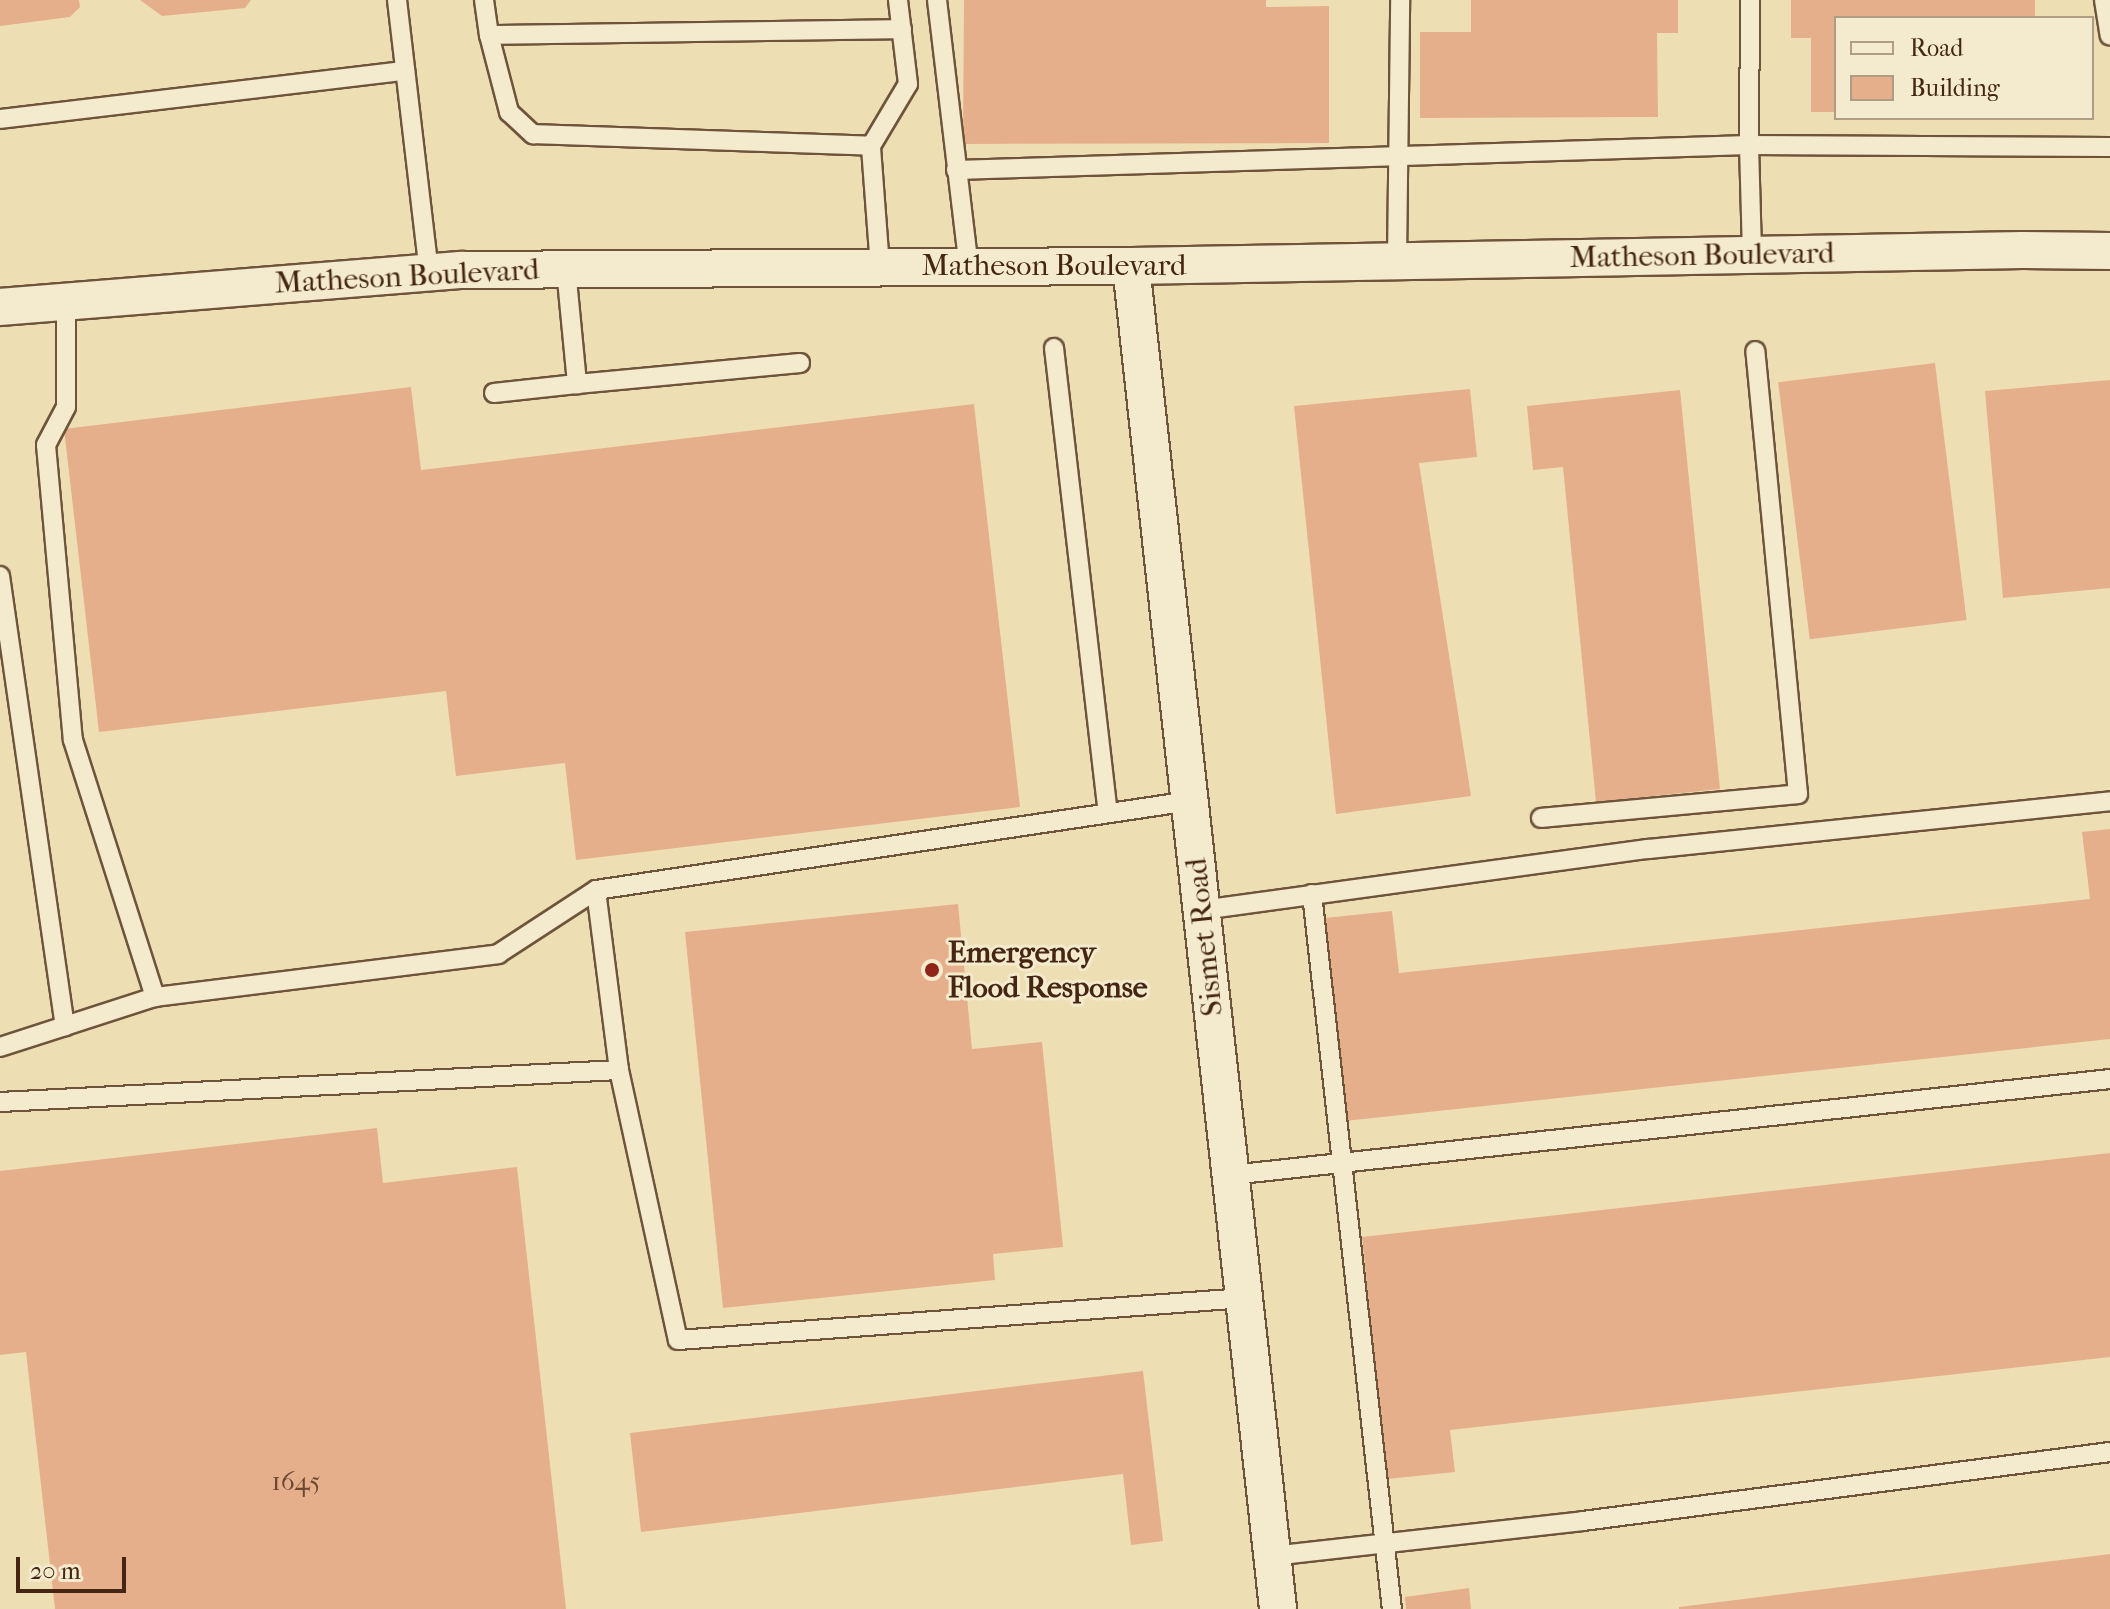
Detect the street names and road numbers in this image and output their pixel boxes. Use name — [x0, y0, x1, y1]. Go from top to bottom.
street label: Matheson Boulevard — [1569, 236, 1835, 276]
street label: Matheson Boulevard — [922, 248, 1186, 284]
street label: Matheson Boulevard — [274, 252, 540, 302]
street label: Sismet Road — [1179, 856, 1231, 1018]

